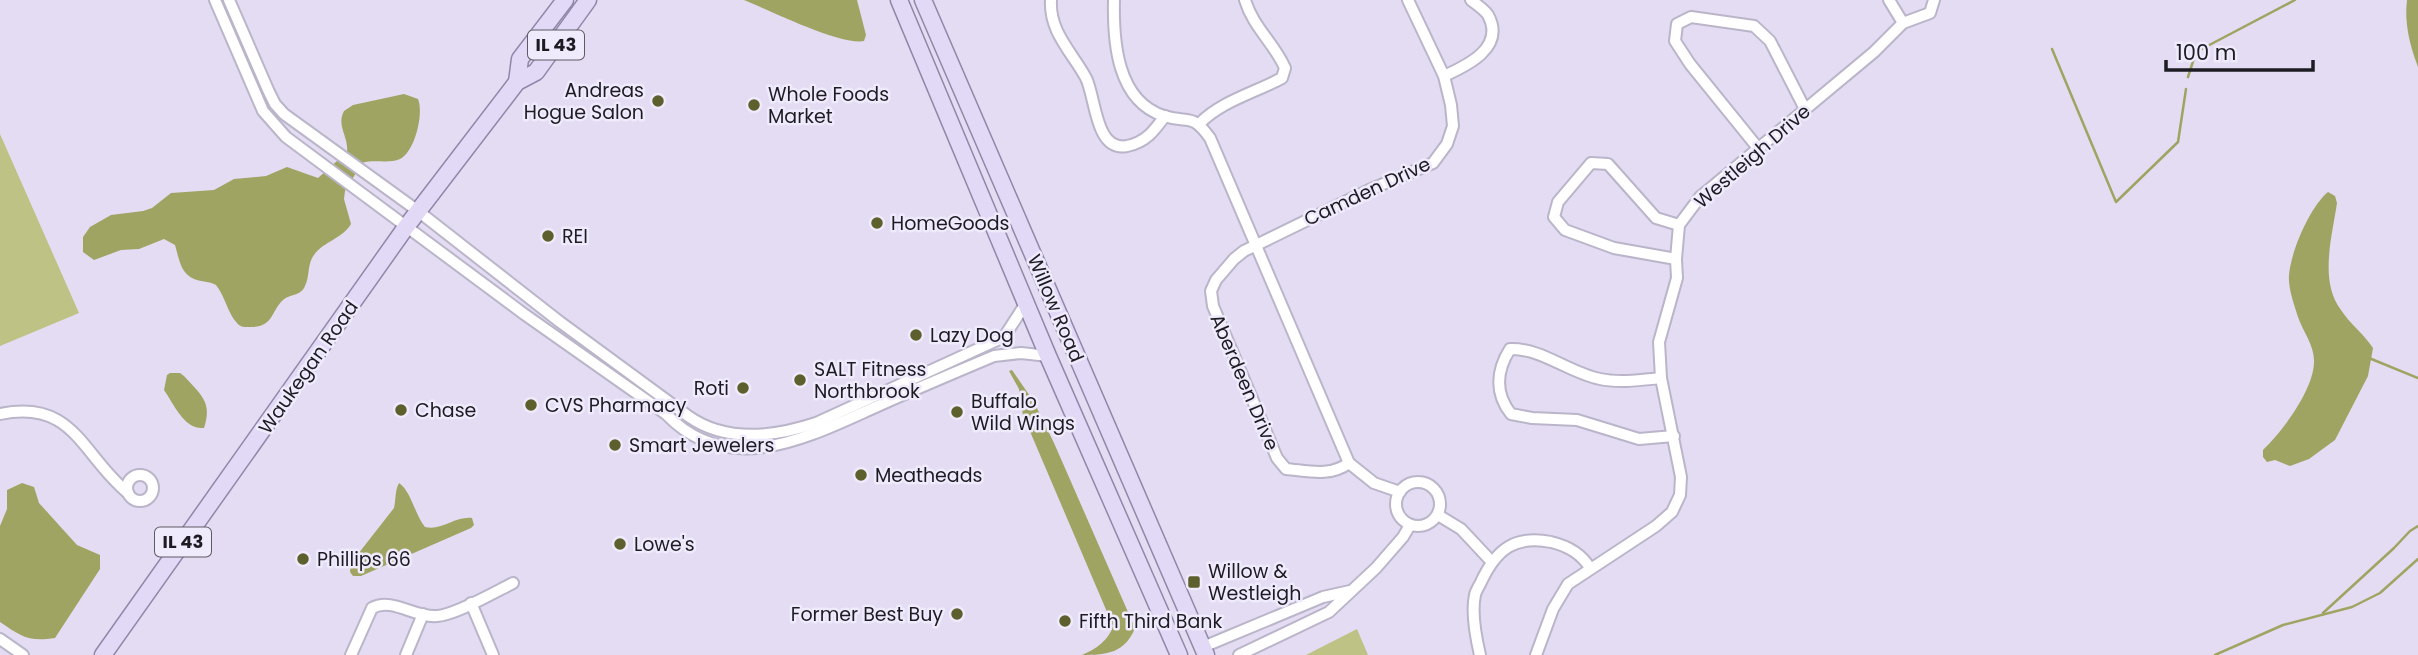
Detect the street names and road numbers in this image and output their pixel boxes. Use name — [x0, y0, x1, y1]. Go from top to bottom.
road number: IL 43 — [528, 31, 584, 60]
street label: Westleigh Drive — [1688, 98, 1816, 214]
street label: Camden Drive — [1300, 150, 1435, 233]
street label: Willow Road — [1021, 250, 1090, 366]
street label: Waukegan Road — [252, 295, 365, 440]
street label: Aberdeen Drive — [1204, 310, 1285, 455]
road number: IL 43 — [155, 528, 211, 556]

